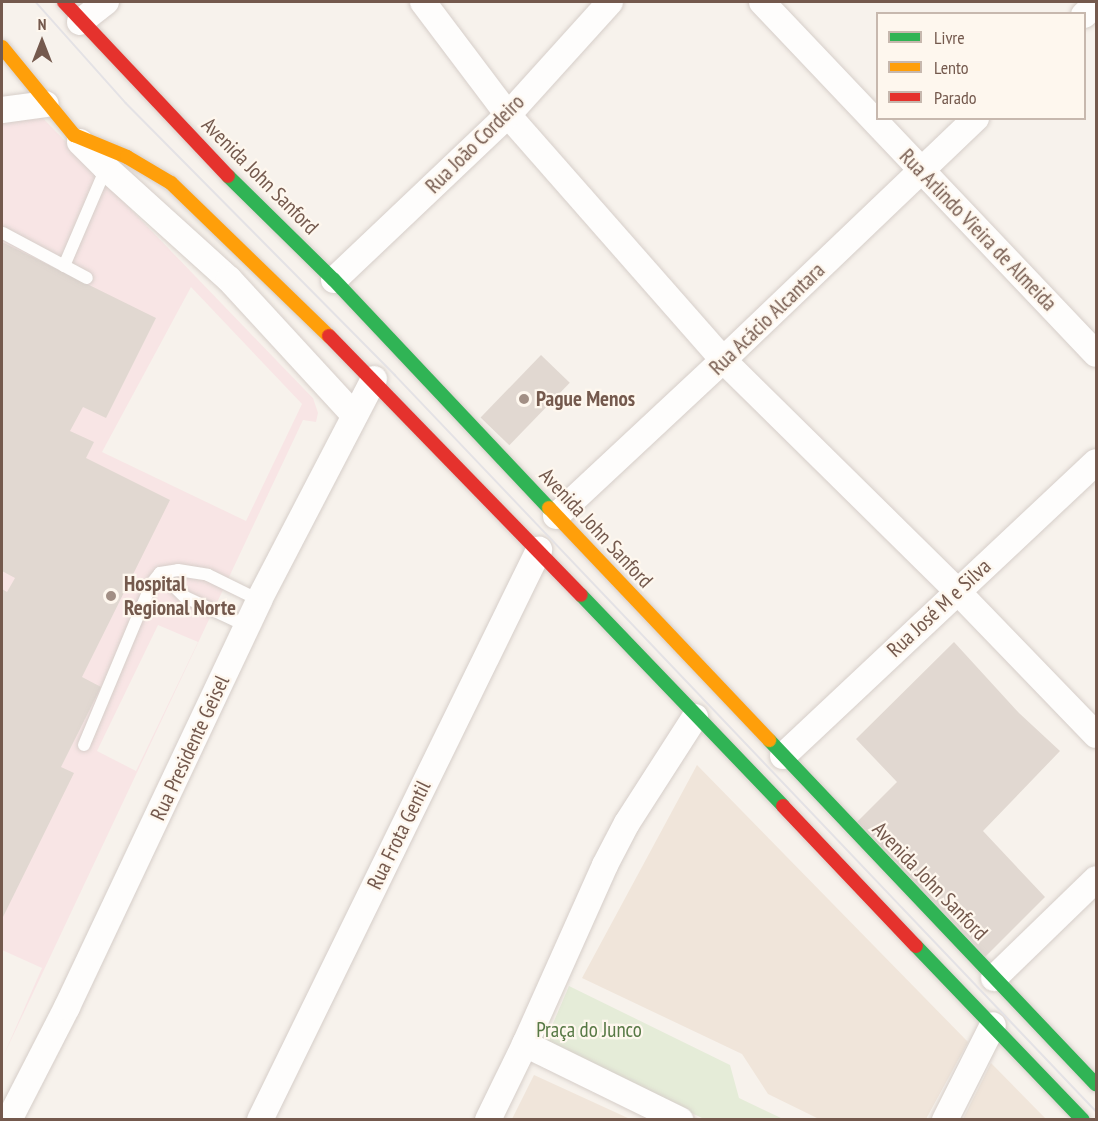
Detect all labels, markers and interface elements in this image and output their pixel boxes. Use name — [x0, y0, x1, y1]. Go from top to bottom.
north arrow — [12, 12, 72, 72]
legend — [876, 12, 1086, 120]
text: N — [38, 14, 46, 34]
text: Livre — [934, 26, 965, 49]
text: Lento — [934, 56, 969, 79]
text: Parado — [934, 86, 977, 109]
street label: Rua João Cordeiro — [420, 89, 530, 199]
street label: Avenida John Sanford — [196, 112, 324, 240]
street label: Rua Arlindo Vieira de Almeida — [894, 143, 1062, 317]
street label: Rua Acácio Alcantara — [704, 257, 830, 381]
place label: Pague Menos — [536, 386, 635, 412]
marker: Pague Menos — [517, 392, 531, 406]
street label: Avenida John Sanford — [534, 463, 658, 593]
street label: Rua José M e Silva — [882, 554, 996, 662]
place label: Hospital Regional Norte — [124, 571, 236, 621]
marker: Hospital Regional Norte — [102, 587, 120, 605]
street label: Rua Presidente Geisel — [145, 672, 235, 824]
street label: Rua Frota Gentil — [362, 777, 436, 893]
street label: Avenida John Sanford — [867, 817, 993, 945]
park label: Praça do Junco — [536, 1017, 642, 1043]

